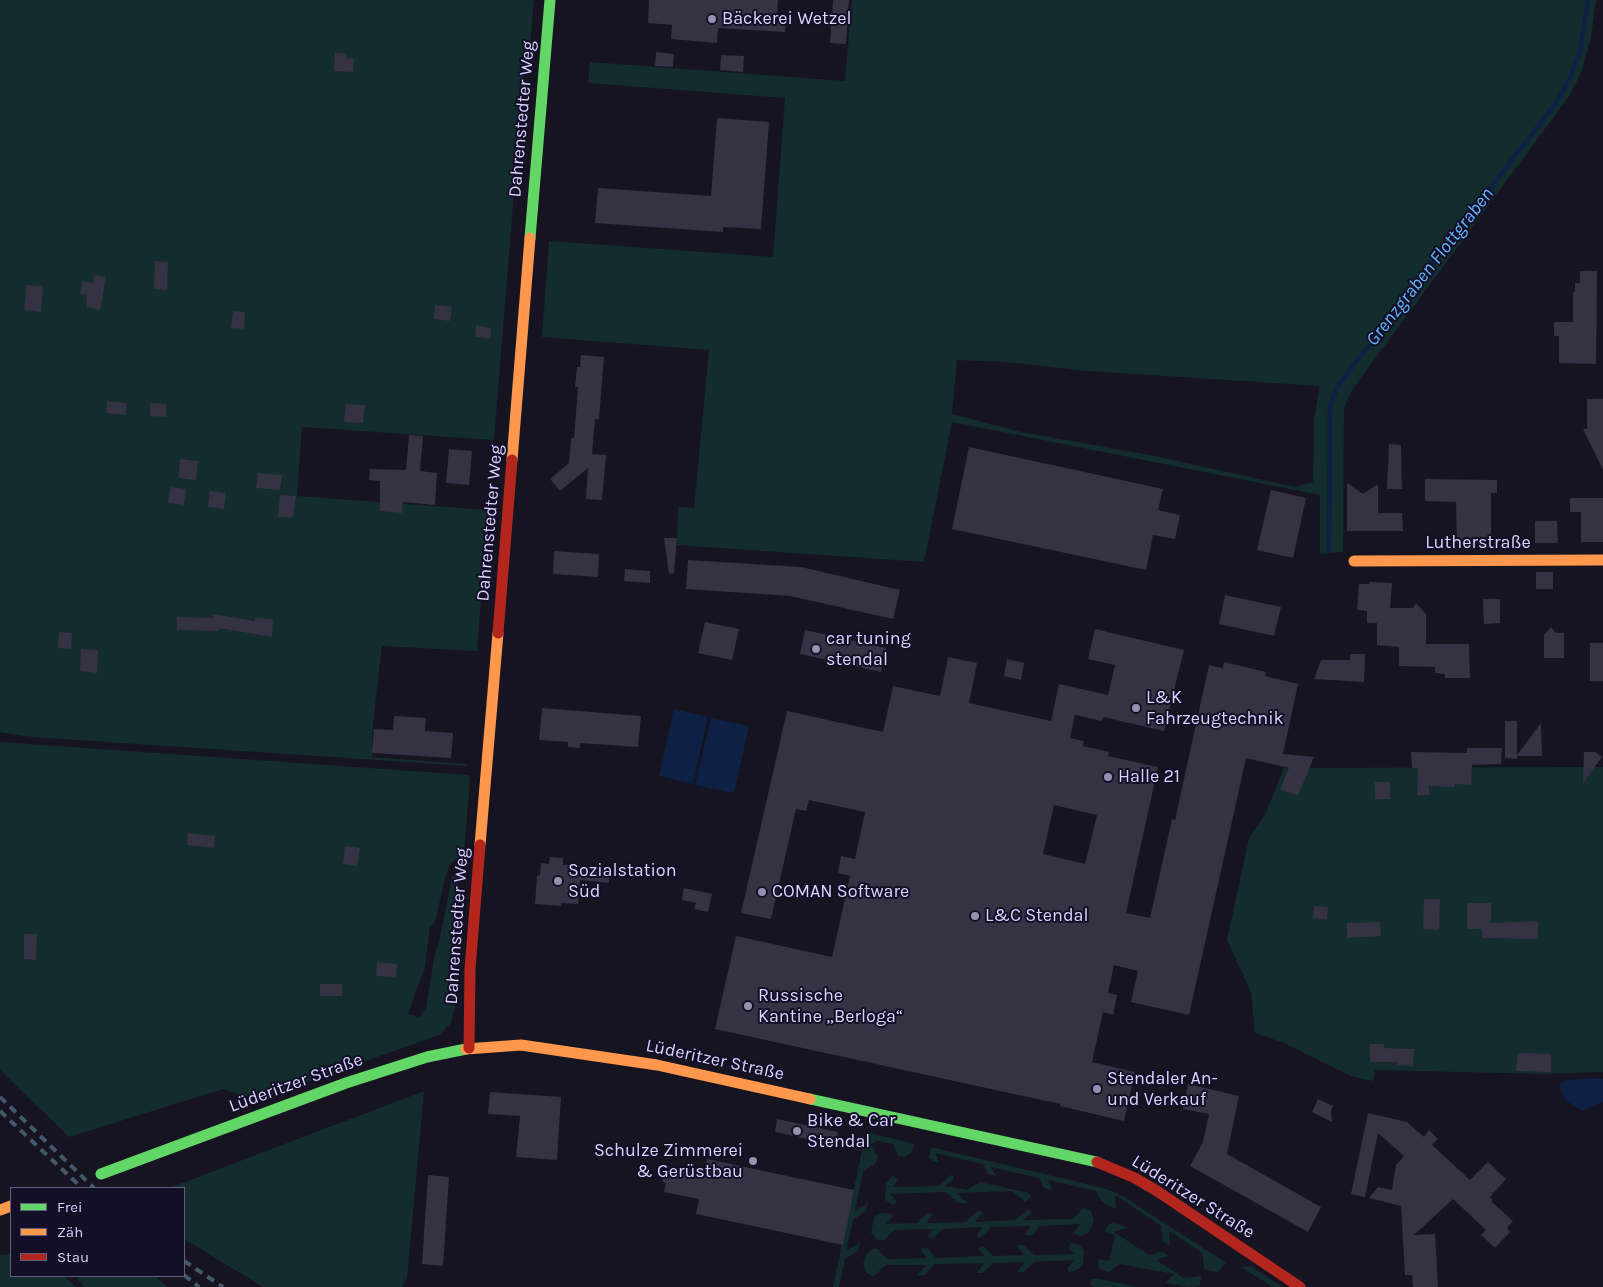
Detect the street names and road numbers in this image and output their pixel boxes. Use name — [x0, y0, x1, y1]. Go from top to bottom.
street label: Dahrenstedter Weg — [504, 40, 540, 198]
street label: Dahrenstedter Weg — [472, 444, 508, 602]
street label: Lutherstraße — [1425, 532, 1531, 554]
street label: Dahrenstedter Weg — [441, 847, 473, 1005]
street label: Lüderitzer Straße — [644, 1035, 786, 1085]
street label: Lüderitzer Straße — [226, 1049, 366, 1117]
street label: Lüderitzer Straße — [1128, 1151, 1258, 1243]

